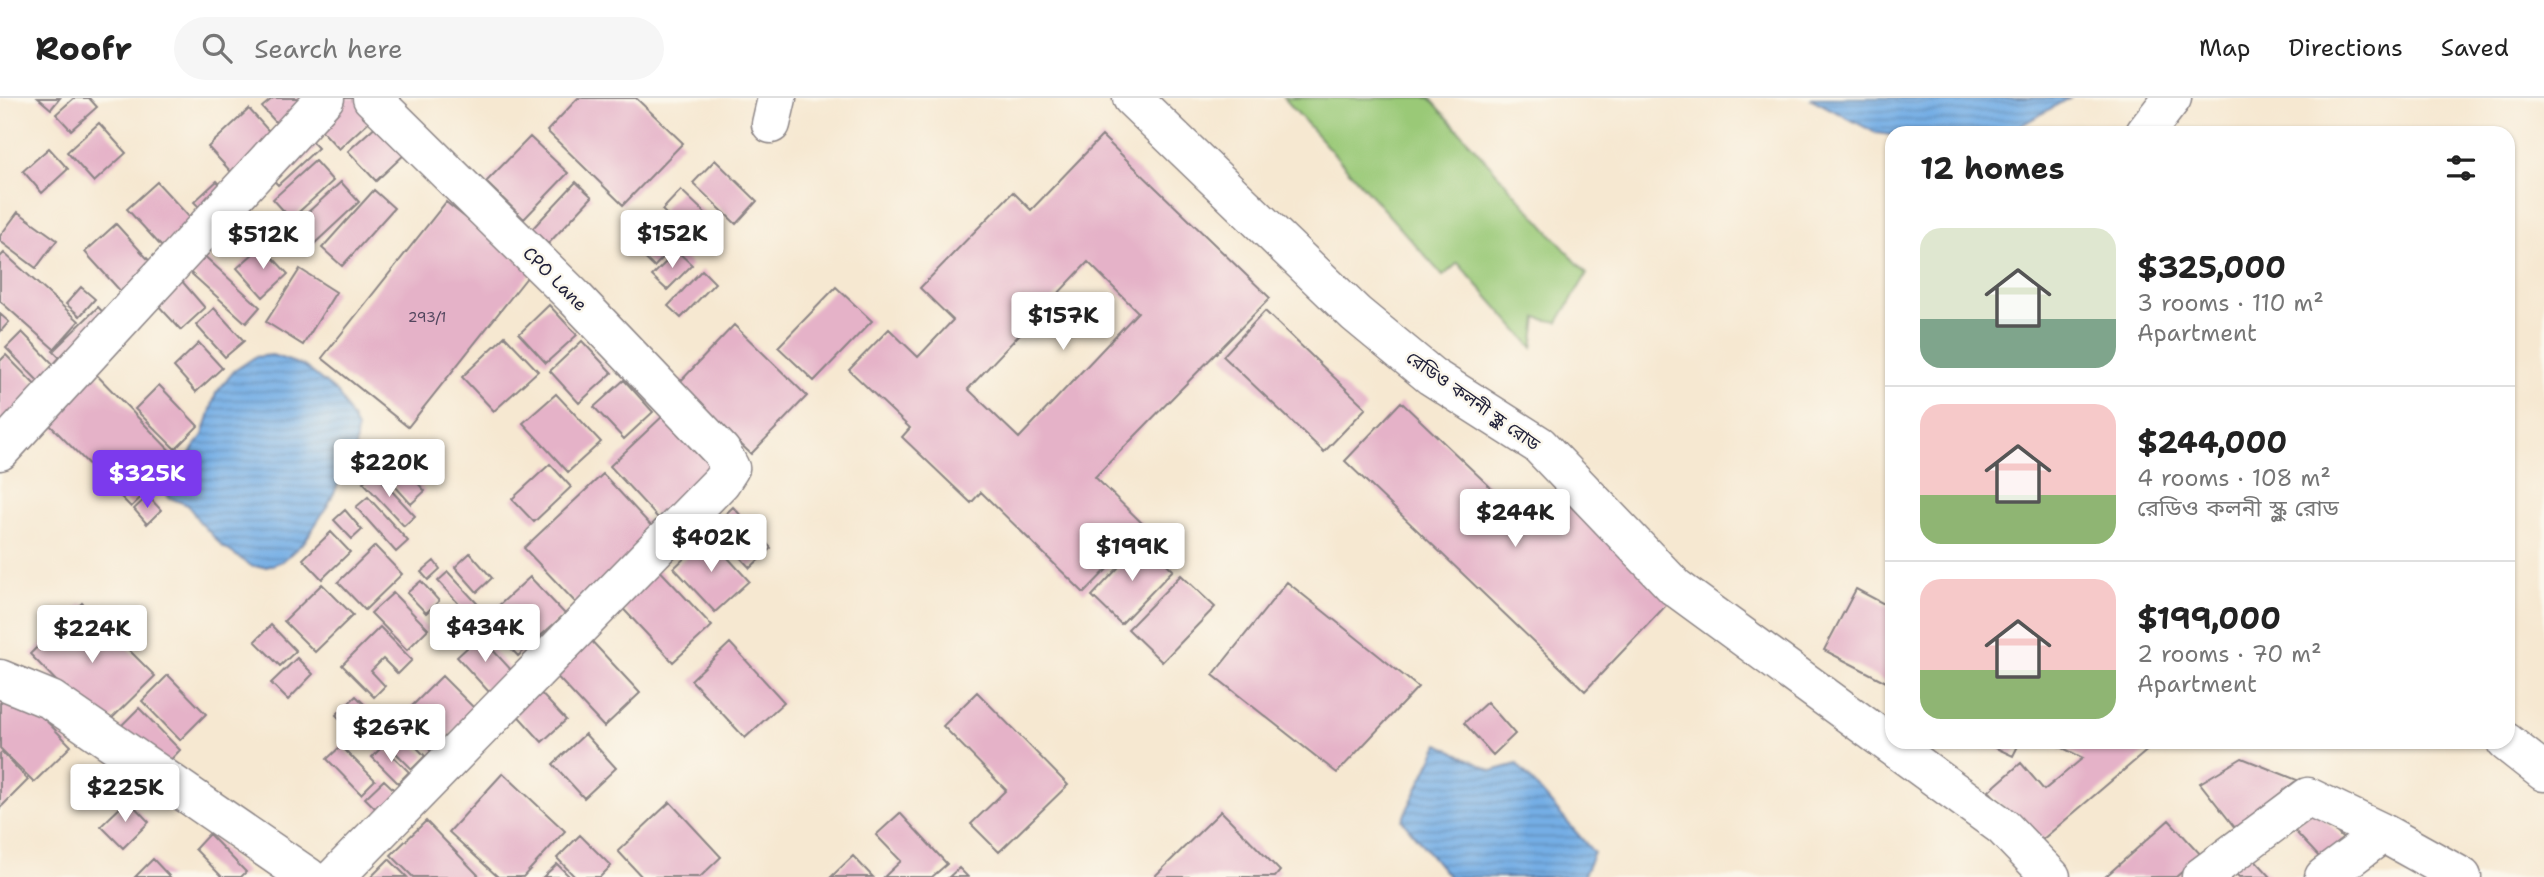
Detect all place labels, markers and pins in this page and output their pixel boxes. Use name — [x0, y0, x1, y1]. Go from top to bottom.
pin: $152K — [623, 211, 721, 270]
pin: $512K — [214, 212, 312, 271]
pin: $157K — [1014, 292, 1112, 352]
pin: $220K — [340, 440, 438, 499]
pin: $325K — [98, 450, 196, 510]
pin: $244K — [1466, 490, 1564, 549]
pin: $402K — [662, 514, 760, 574]
pin: $199K — [1083, 524, 1181, 583]
pin: $434K — [436, 604, 534, 664]
pin: $224K — [43, 606, 141, 665]
pin: $267K — [342, 704, 440, 764]
pin: $225K — [76, 764, 174, 824]

